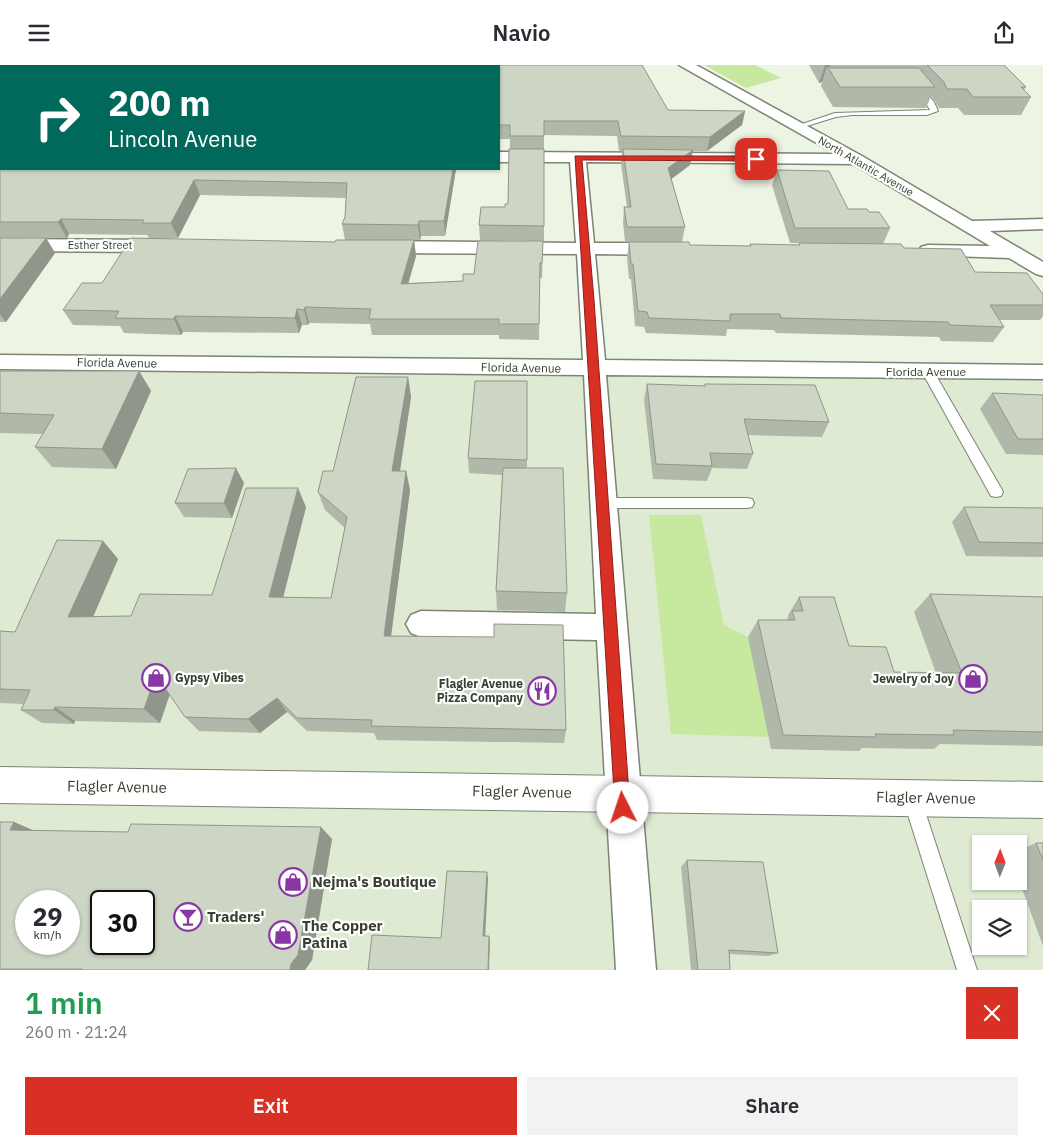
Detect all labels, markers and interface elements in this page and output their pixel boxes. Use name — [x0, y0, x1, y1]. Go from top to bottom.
text: Navio — [493, 18, 550, 47]
icon: menu — [25, 19, 53, 47]
icon: share — [990, 19, 1018, 47]
text: 200 m — [108, 80, 211, 126]
icon: right — [25, 85, 90, 150]
text: Lincoln Avenue — [108, 124, 257, 153]
street label: North Atlantic Avenue — [816, 133, 916, 199]
pin — [735, 138, 777, 180]
icon: arrive — [742, 145, 770, 173]
street label: Esther Street — [68, 238, 132, 252]
street label: Florida Avenue — [77, 354, 158, 371]
street label: Florida Avenue — [481, 359, 562, 376]
street label: Florida Avenue — [886, 364, 967, 379]
shop icon: Gypsy Vibes — [141, 663, 171, 693]
shop icon: Jewelry of Joy — [958, 664, 988, 694]
place label: Gypsy Vibes — [175, 670, 244, 685]
place label: Jewelry of Joy — [872, 671, 955, 686]
place label: Flagler Avenue Pizza Company — [437, 676, 524, 705]
restaurant icon: Flagler Avenue Pizza Company — [527, 676, 557, 706]
street label: Flagler Avenue — [67, 776, 167, 797]
street label: Flagler Avenue — [472, 781, 572, 802]
position arrow — [596, 781, 648, 833]
street label: Flagler Avenue — [876, 787, 976, 808]
north arrow — [972, 835, 1028, 890]
map controls — [972, 835, 1027, 955]
shop icon: Nejma's Boutique — [278, 867, 308, 897]
place label: Nejma's Boutique — [312, 872, 436, 891]
speed limit sign: 30 — [90, 890, 155, 955]
text: 29 — [32, 900, 63, 933]
button: layers — [972, 900, 1027, 955]
bar icon: Traders' — [173, 902, 203, 932]
place label: Traders' — [207, 907, 265, 926]
place label: The Copper Patina — [302, 916, 383, 952]
shop icon: The Copper Patina — [268, 920, 298, 950]
text: km/h — [33, 927, 62, 942]
text: 1 min — [25, 983, 103, 1022]
button: close — [966, 987, 1018, 1039]
text: 260 m · 21:24 — [25, 1022, 127, 1042]
button: Exit — [25, 1077, 517, 1135]
button: Share — [527, 1077, 1018, 1135]

